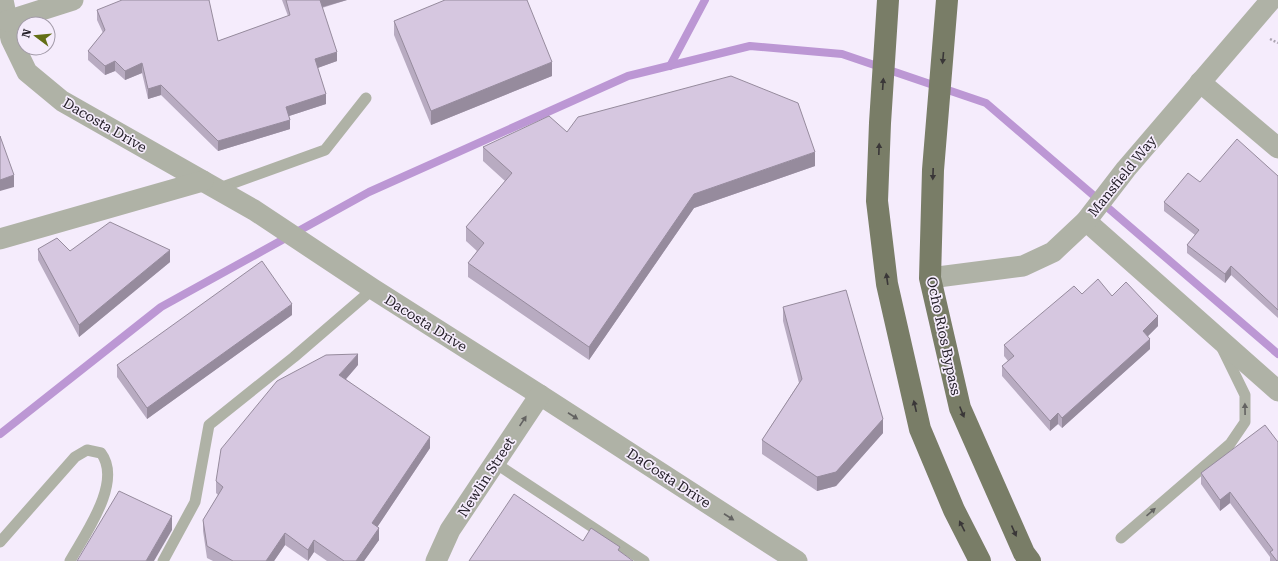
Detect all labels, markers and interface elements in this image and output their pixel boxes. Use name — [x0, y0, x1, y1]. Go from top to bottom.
north arrow — [16, 16, 56, 56]
text: N — [19, 27, 34, 39]
one-way arrow — [940, 52, 946, 64]
one-way arrow — [879, 78, 886, 90]
street label: Dacosta Drive — [60, 95, 150, 156]
street label: Mansfield Way — [1085, 132, 1160, 220]
one-way arrow — [876, 142, 882, 155]
one-way arrow — [930, 168, 937, 180]
one-way arrow — [884, 273, 890, 285]
street label: Ocho Rios Bypass — [924, 275, 964, 397]
street label: Dacosta Drive — [382, 291, 470, 355]
one-way arrow — [911, 399, 917, 412]
one-way arrow — [1242, 402, 1248, 415]
one-way arrow — [959, 407, 965, 419]
one-way arrow — [568, 412, 578, 420]
one-way arrow — [519, 416, 527, 426]
street label: Newlin Street — [454, 434, 518, 520]
street label: DaCosta Drive — [624, 445, 714, 511]
one-way arrow — [1146, 508, 1156, 517]
one-way arrow — [724, 513, 735, 521]
one-way arrow — [959, 521, 965, 532]
one-way arrow — [1011, 526, 1017, 537]

